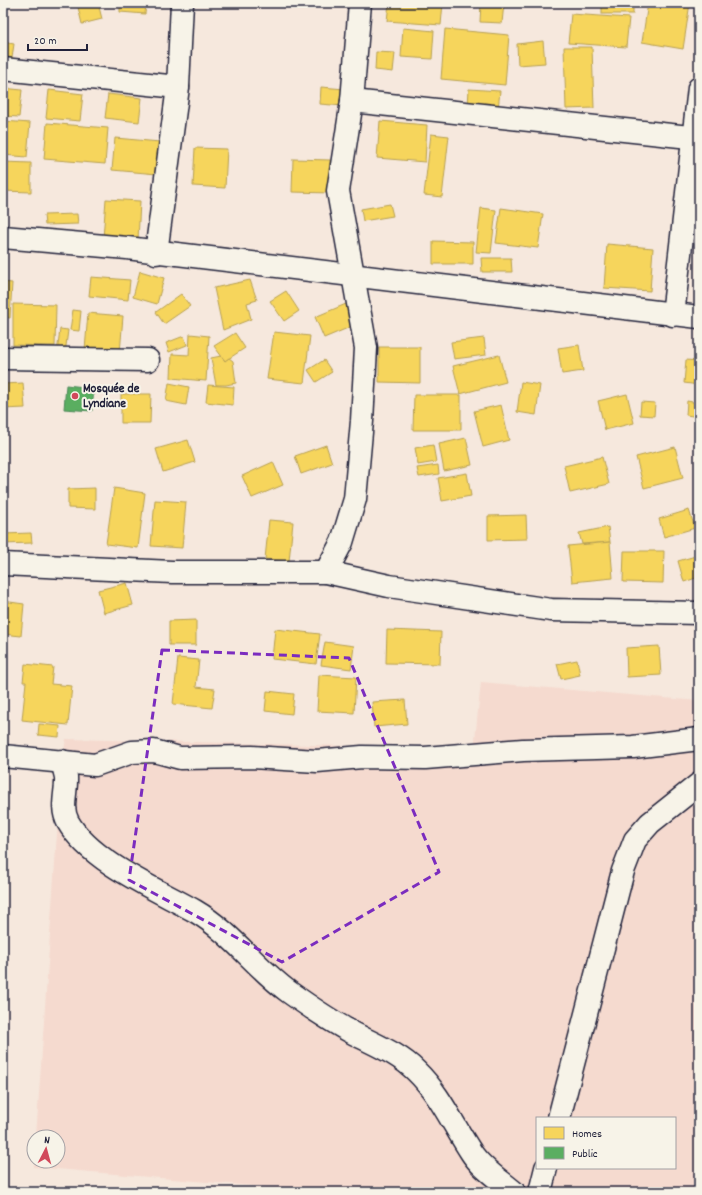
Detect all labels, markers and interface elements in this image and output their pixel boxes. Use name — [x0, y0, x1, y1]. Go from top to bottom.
scale bar — [28, 26, 87, 52]
text: 20 m — [34, 33, 57, 50]
place label: Mosquée de Lyndiane — [83, 380, 140, 414]
marker: Mosquée de Lyndiane — [70, 391, 80, 401]
legend — [536, 1117, 676, 1169]
text: Homes — [572, 1126, 602, 1143]
north arrow — [26, 1129, 66, 1169]
text: N — [43, 1133, 51, 1149]
text: Public — [572, 1146, 598, 1163]

